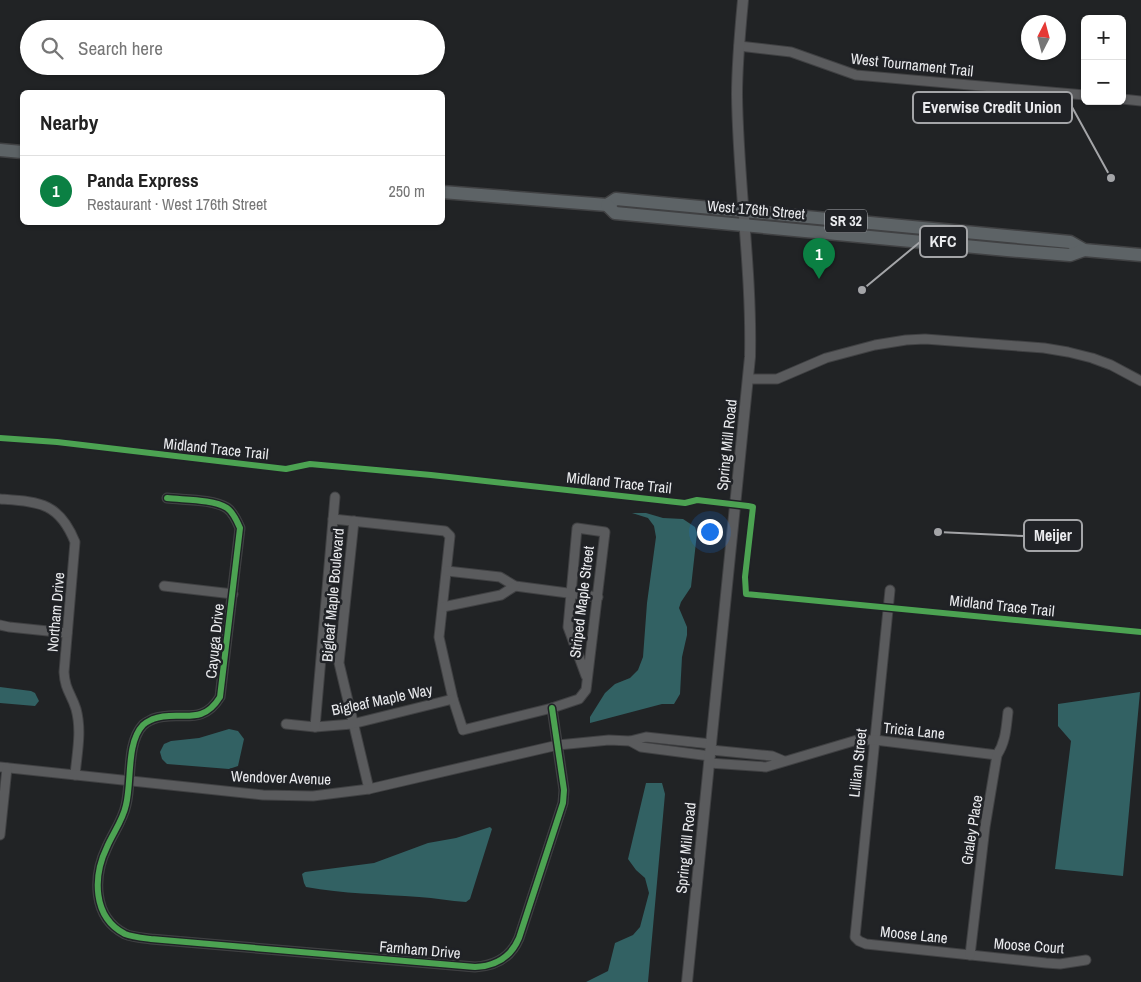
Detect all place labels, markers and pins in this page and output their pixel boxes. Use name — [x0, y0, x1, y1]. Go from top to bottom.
callout: Everwise Credit Union — [913, 92, 1072, 123]
callout: KFC — [920, 226, 967, 257]
pin: 1 — [803, 238, 835, 279]
callout: Meijer — [1024, 520, 1082, 551]

